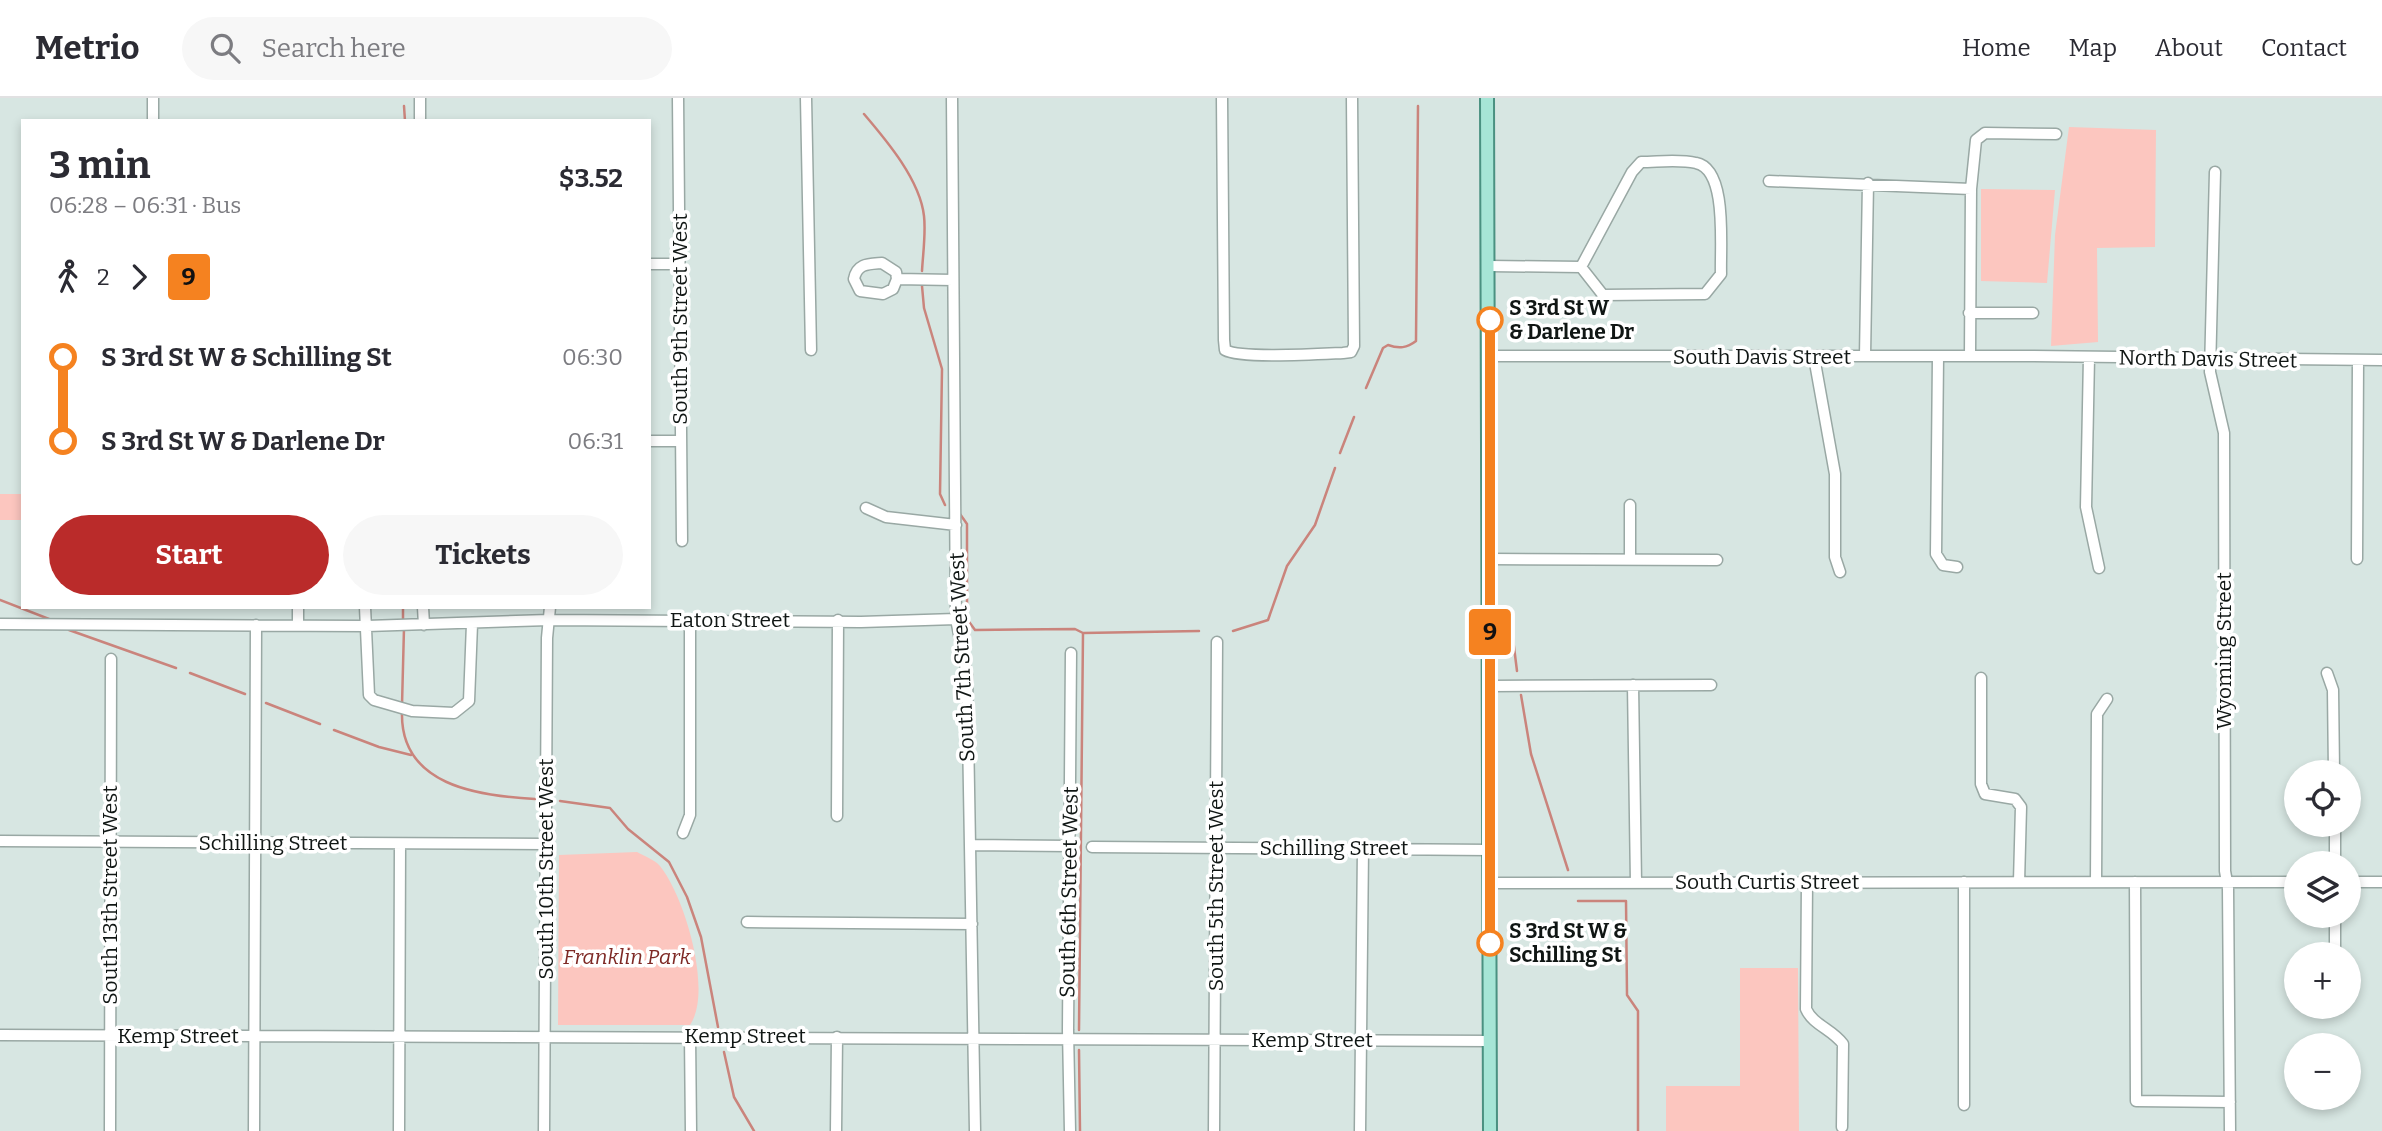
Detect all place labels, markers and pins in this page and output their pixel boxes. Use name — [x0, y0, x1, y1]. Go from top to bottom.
place label: S 3rd St W & Darlene Dr — [1509, 295, 1634, 345]
marker: S 3rd St W & Darlene Dr — [1477, 307, 1503, 333]
place label: S 3rd St W & Schilling St — [1509, 918, 1627, 968]
marker: S 3rd St W & Schilling St — [1477, 930, 1503, 956]

